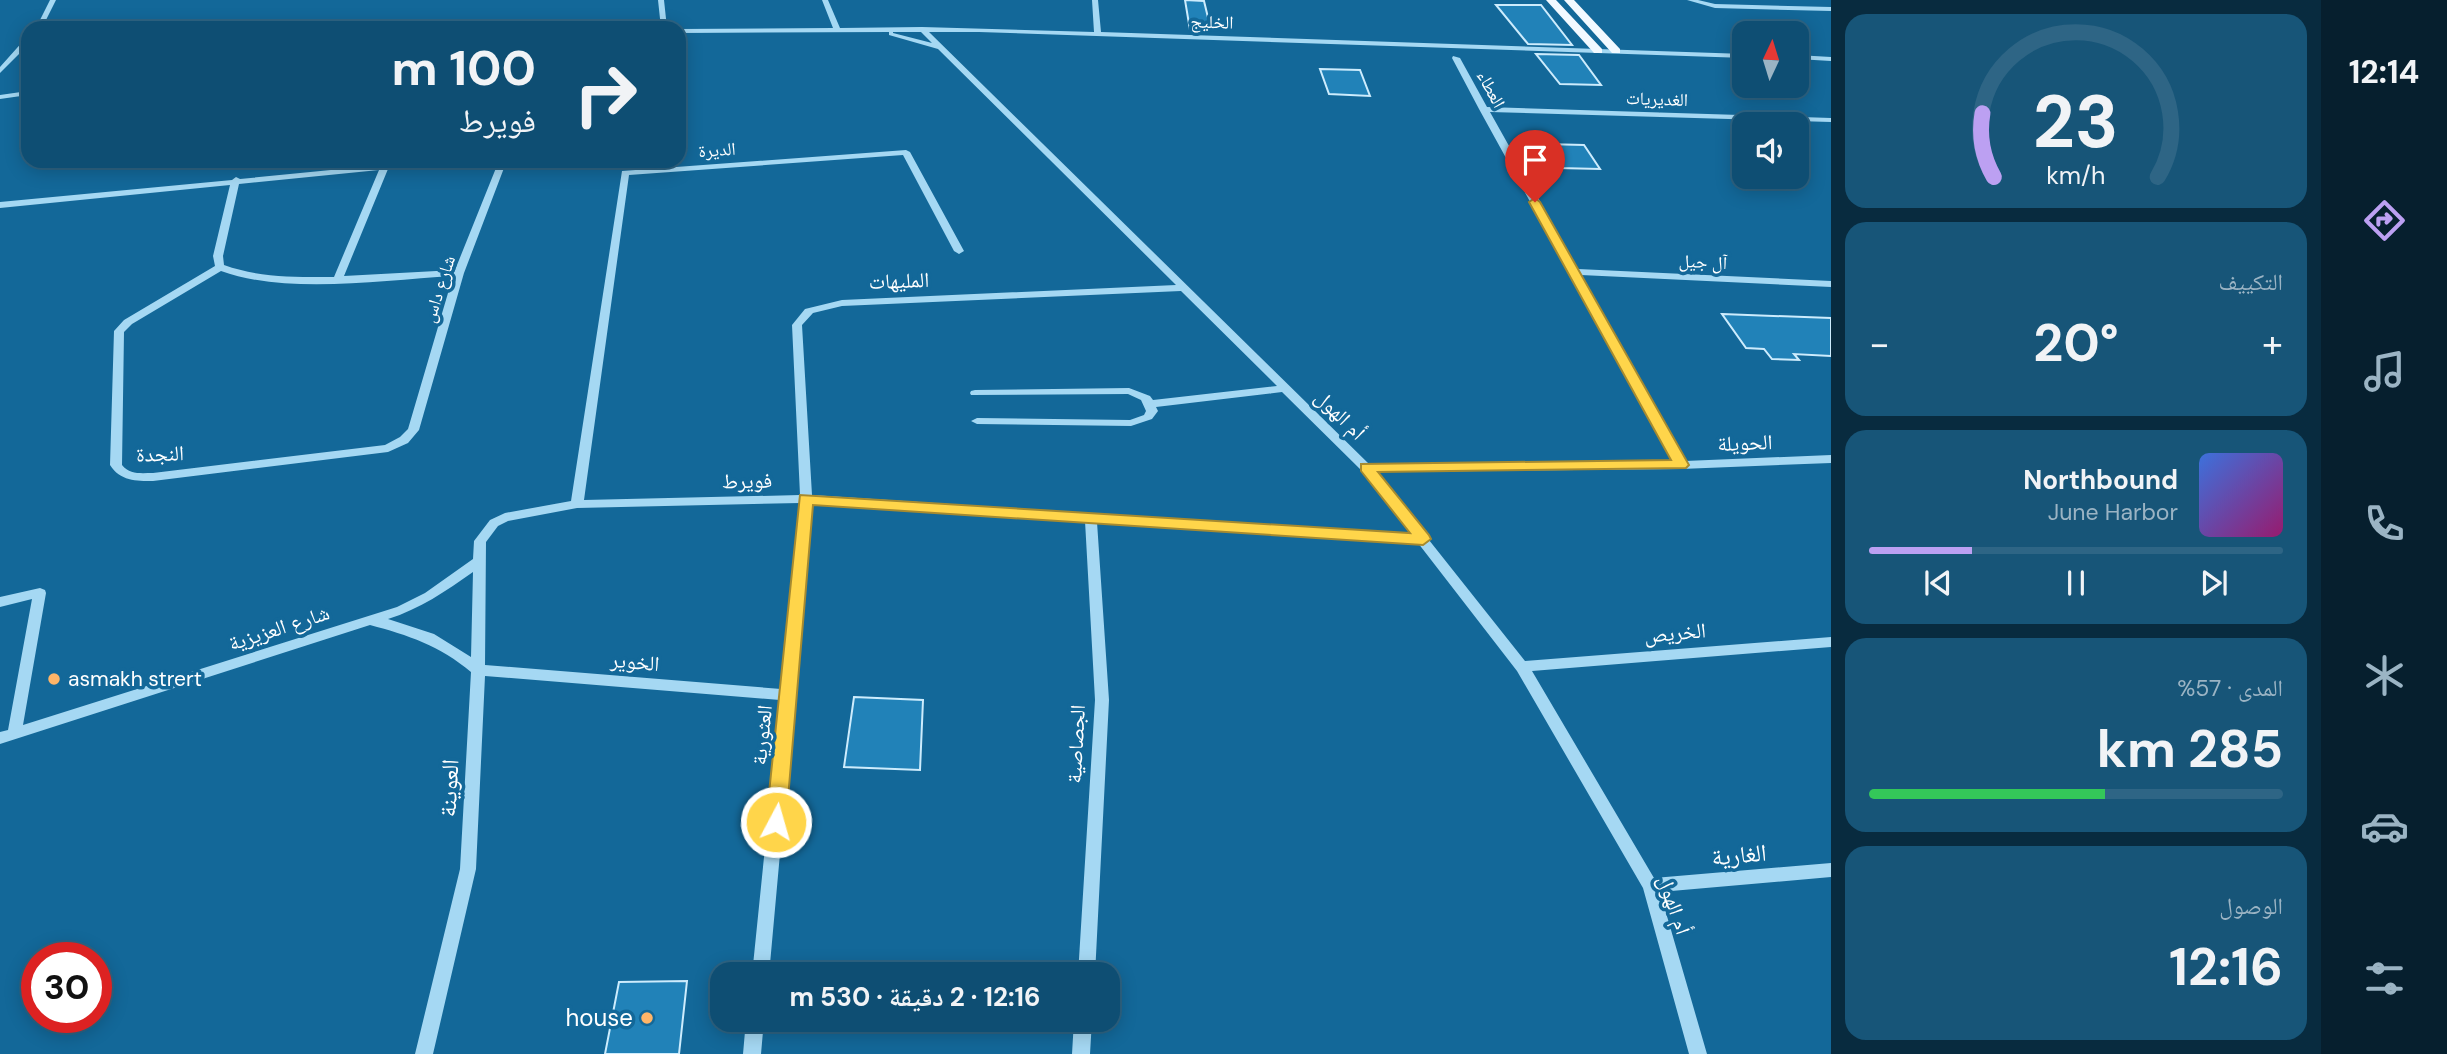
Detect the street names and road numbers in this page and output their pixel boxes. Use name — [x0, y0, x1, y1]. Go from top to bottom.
street label: الخليج — [1190, 9, 1234, 35]
street label: العطاء — [1471, 66, 1511, 112]
street label: الغديريات — [1626, 86, 1688, 112]
street label: الديرة — [697, 137, 737, 163]
street label: آل جيل — [1678, 249, 1728, 275]
street label: شارع داس — [417, 252, 461, 326]
street label: المليهات — [868, 266, 930, 296]
street label: أم الهول — [1309, 384, 1371, 446]
street label: الحويلة — [1717, 428, 1773, 458]
street label: النجدة — [135, 439, 185, 469]
street label: فويرط — [722, 467, 772, 495]
street label: شارع العزيزية — [225, 599, 333, 657]
street label: الخريص — [1643, 616, 1707, 650]
street label: الخوير — [608, 646, 661, 678]
street label: العثورية — [745, 704, 779, 766]
street label: الجصاصية — [1060, 704, 1092, 784]
street label: العوينة — [432, 758, 465, 818]
street label: الغارية — [1710, 837, 1768, 872]
street label: أم الهول — [1651, 872, 1697, 938]

